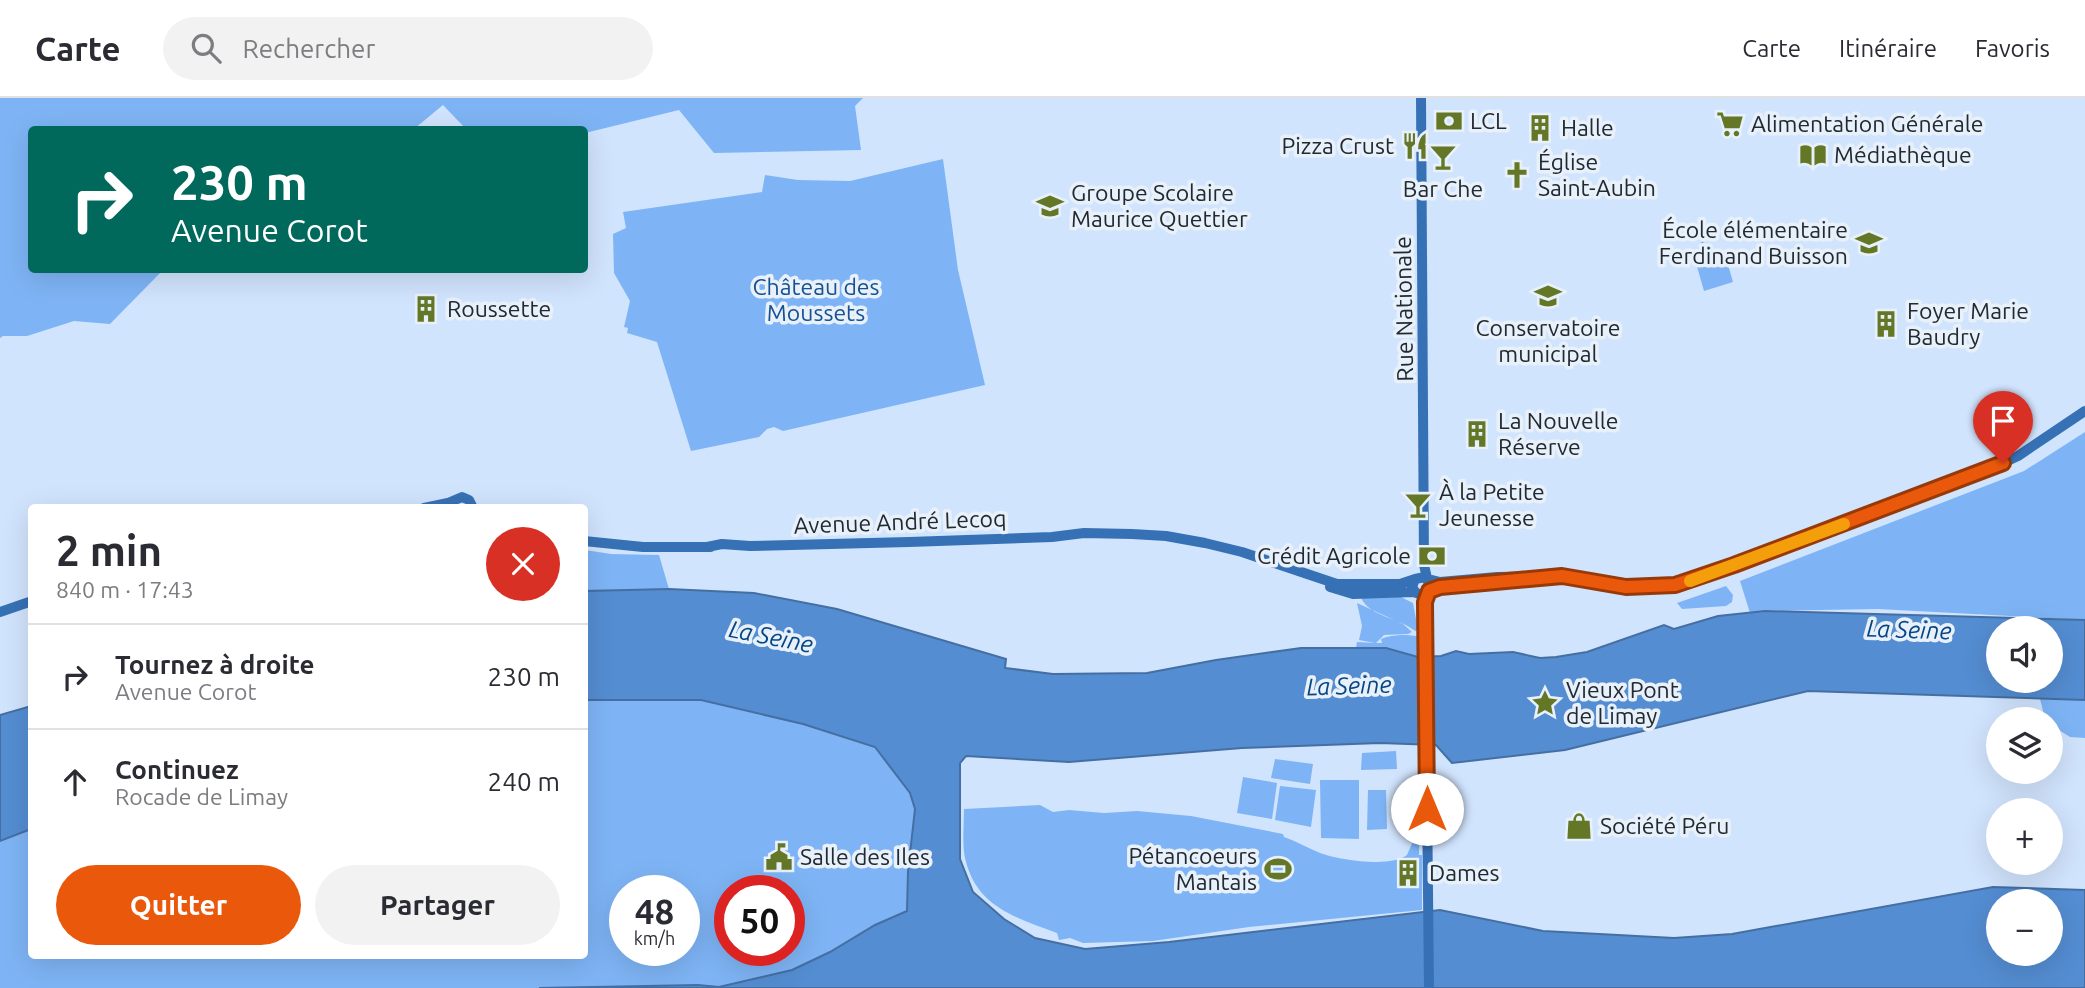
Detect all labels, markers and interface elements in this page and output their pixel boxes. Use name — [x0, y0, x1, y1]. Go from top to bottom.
search box — [163, 17, 653, 80]
icon: search — [187, 29, 225, 67]
text: Carte — [35, 30, 121, 67]
text: Rechercher — [243, 34, 375, 63]
text: Carte — [1742, 35, 1801, 62]
text: Itinéraire — [1839, 35, 1937, 62]
text: Favoris — [1975, 35, 2050, 62]
bank icon: LCL — [1434, 106, 1464, 136]
place label: LCL — [1470, 108, 1507, 133]
supermarket icon: Alimentation Générale — [1715, 109, 1745, 139]
place label: Alimentation Générale — [1751, 111, 1984, 136]
building icon: Halle — [1525, 113, 1555, 143]
place label: Halle — [1561, 115, 1614, 140]
restaurant icon: Pizza Crust — [1400, 131, 1430, 161]
place label: Pizza Crust — [1281, 133, 1394, 158]
library icon: Médiathèque — [1798, 140, 1828, 170]
bar icon: Bar Che — [1428, 142, 1458, 172]
place label: Médiathèque — [1834, 142, 1972, 167]
place label: Église Saint-Aubin — [1538, 148, 1656, 200]
icon: right — [56, 154, 147, 245]
text: 230 m — [171, 154, 308, 209]
church icon: Église Saint-Aubin — [1502, 160, 1532, 190]
place label: Bar Che — [1403, 176, 1483, 201]
place label: Groupe Scolaire Maurice Quettier — [1071, 180, 1248, 231]
school or university icon: Groupe Scolaire Maurice Quettier — [1035, 191, 1065, 221]
text: Avenue Corot — [171, 212, 368, 248]
place label: École élémentaire Ferdinand Buisson — [1659, 216, 1848, 268]
school or university icon: École élémentaire Ferdinand Buisson — [1854, 228, 1884, 258]
street label: Rue Nationale — [1390, 236, 1417, 382]
park label: Château des Moussets — [752, 274, 880, 325]
school or university icon: Conservatoire municipal — [1533, 281, 1563, 311]
building icon: Roussette — [411, 294, 441, 324]
place label: Roussette — [447, 296, 551, 321]
place label: Foyer Marie Baudry — [1907, 298, 2029, 349]
building icon: Foyer Marie Baudry — [1871, 309, 1901, 339]
place label: Conservatoire municipal — [1475, 315, 1621, 366]
pin — [1973, 391, 2033, 463]
icon: arrive — [1984, 402, 2022, 440]
place label: La Nouvelle Réserve — [1498, 408, 1618, 459]
building icon: La Nouvelle Réserve — [1462, 419, 1492, 449]
place label: À la Petite Jeunesse — [1439, 478, 1545, 530]
bar icon: À la Petite Jeunesse — [1403, 490, 1433, 520]
street label: Avenue André Lecoq — [793, 505, 1007, 538]
text: 2 min — [56, 527, 162, 574]
button: close — [486, 527, 560, 601]
bank icon: Crédit Agricole — [1417, 541, 1447, 571]
place label: Crédit Agricole — [1257, 543, 1411, 568]
text: 840 m · 17:43 — [56, 577, 194, 602]
water label: La Seine — [727, 615, 815, 658]
water label: La Seine — [1866, 615, 1952, 644]
map controls — [1986, 616, 2063, 966]
button: sound — [1986, 616, 2063, 693]
text: Tournez à droite — [115, 650, 314, 679]
icon: right — [56, 658, 94, 696]
text: 230 m — [488, 662, 560, 691]
water label: La Seine — [1306, 671, 1392, 700]
place label: Vieux Pont de Limay — [1566, 677, 1679, 728]
text: Avenue Corot — [115, 679, 256, 704]
place icon: Vieux Pont de Limay — [1530, 688, 1560, 718]
button: layers — [1986, 707, 2063, 784]
text: Continuez — [115, 755, 239, 784]
icon: ahead — [56, 763, 94, 801]
text: 240 m — [488, 767, 560, 796]
position arrow — [1390, 772, 1464, 846]
text: Rocade de Limay — [115, 784, 288, 809]
button: + — [1986, 798, 2063, 875]
shop icon: Société Péru — [1564, 811, 1594, 841]
place label: Société Péru — [1600, 813, 1729, 838]
public building icon: Salle des Iles — [764, 842, 794, 872]
place label: Pétancoeurs Mantais — [1128, 843, 1257, 894]
place label: Salle des Iles — [800, 844, 930, 869]
sports icon: Pétancoeurs Mantais — [1263, 854, 1293, 884]
building icon: Dames — [1393, 858, 1423, 888]
place label: Dames — [1429, 860, 1500, 885]
button: Quitter — [56, 865, 301, 945]
button: Partager — [315, 865, 560, 945]
speed limit sign: 50 — [714, 875, 805, 966]
button: − — [1986, 889, 2063, 966]
text: 48 — [635, 891, 674, 931]
text: km/h — [634, 928, 675, 948]

